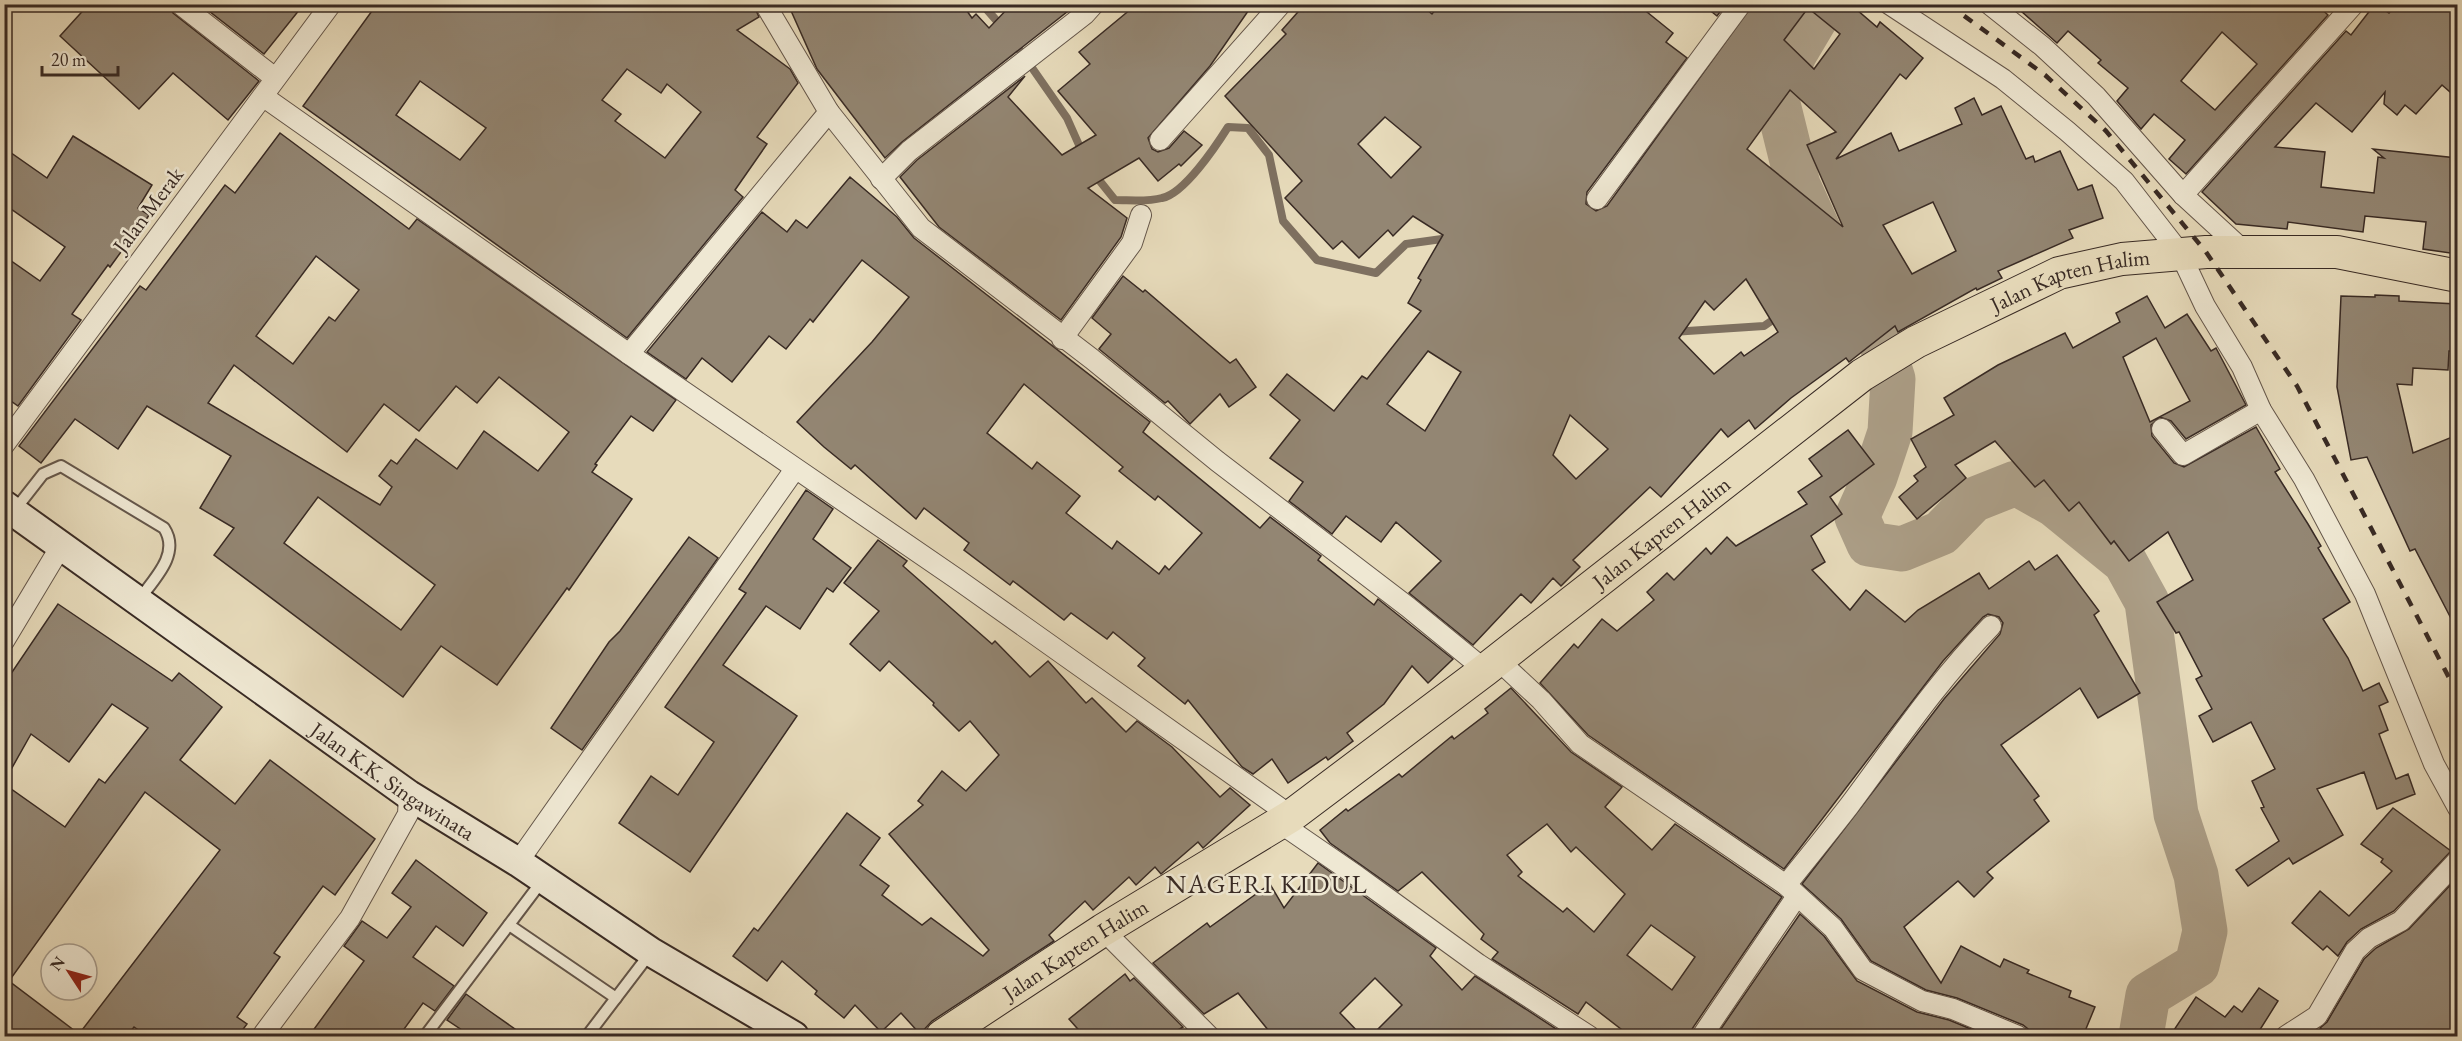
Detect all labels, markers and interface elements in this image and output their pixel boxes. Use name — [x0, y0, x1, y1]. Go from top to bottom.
scale bar — [42, 39, 118, 77]
text: 20 m — [51, 48, 86, 71]
street label: Jalan Merak — [105, 161, 190, 261]
street label: Jalan Kapten Halim — [1983, 242, 2151, 319]
street label: Jalan Kapten Halim — [1585, 469, 1736, 596]
street label: Jalan K.K. Singawinata — [303, 714, 481, 847]
district label: NAGERI KIDUL — [1166, 867, 1368, 901]
street label: Jalan Kapten Halim — [995, 892, 1153, 1008]
north arrow — [39, 942, 99, 1002]
text: N — [45, 952, 70, 975]

